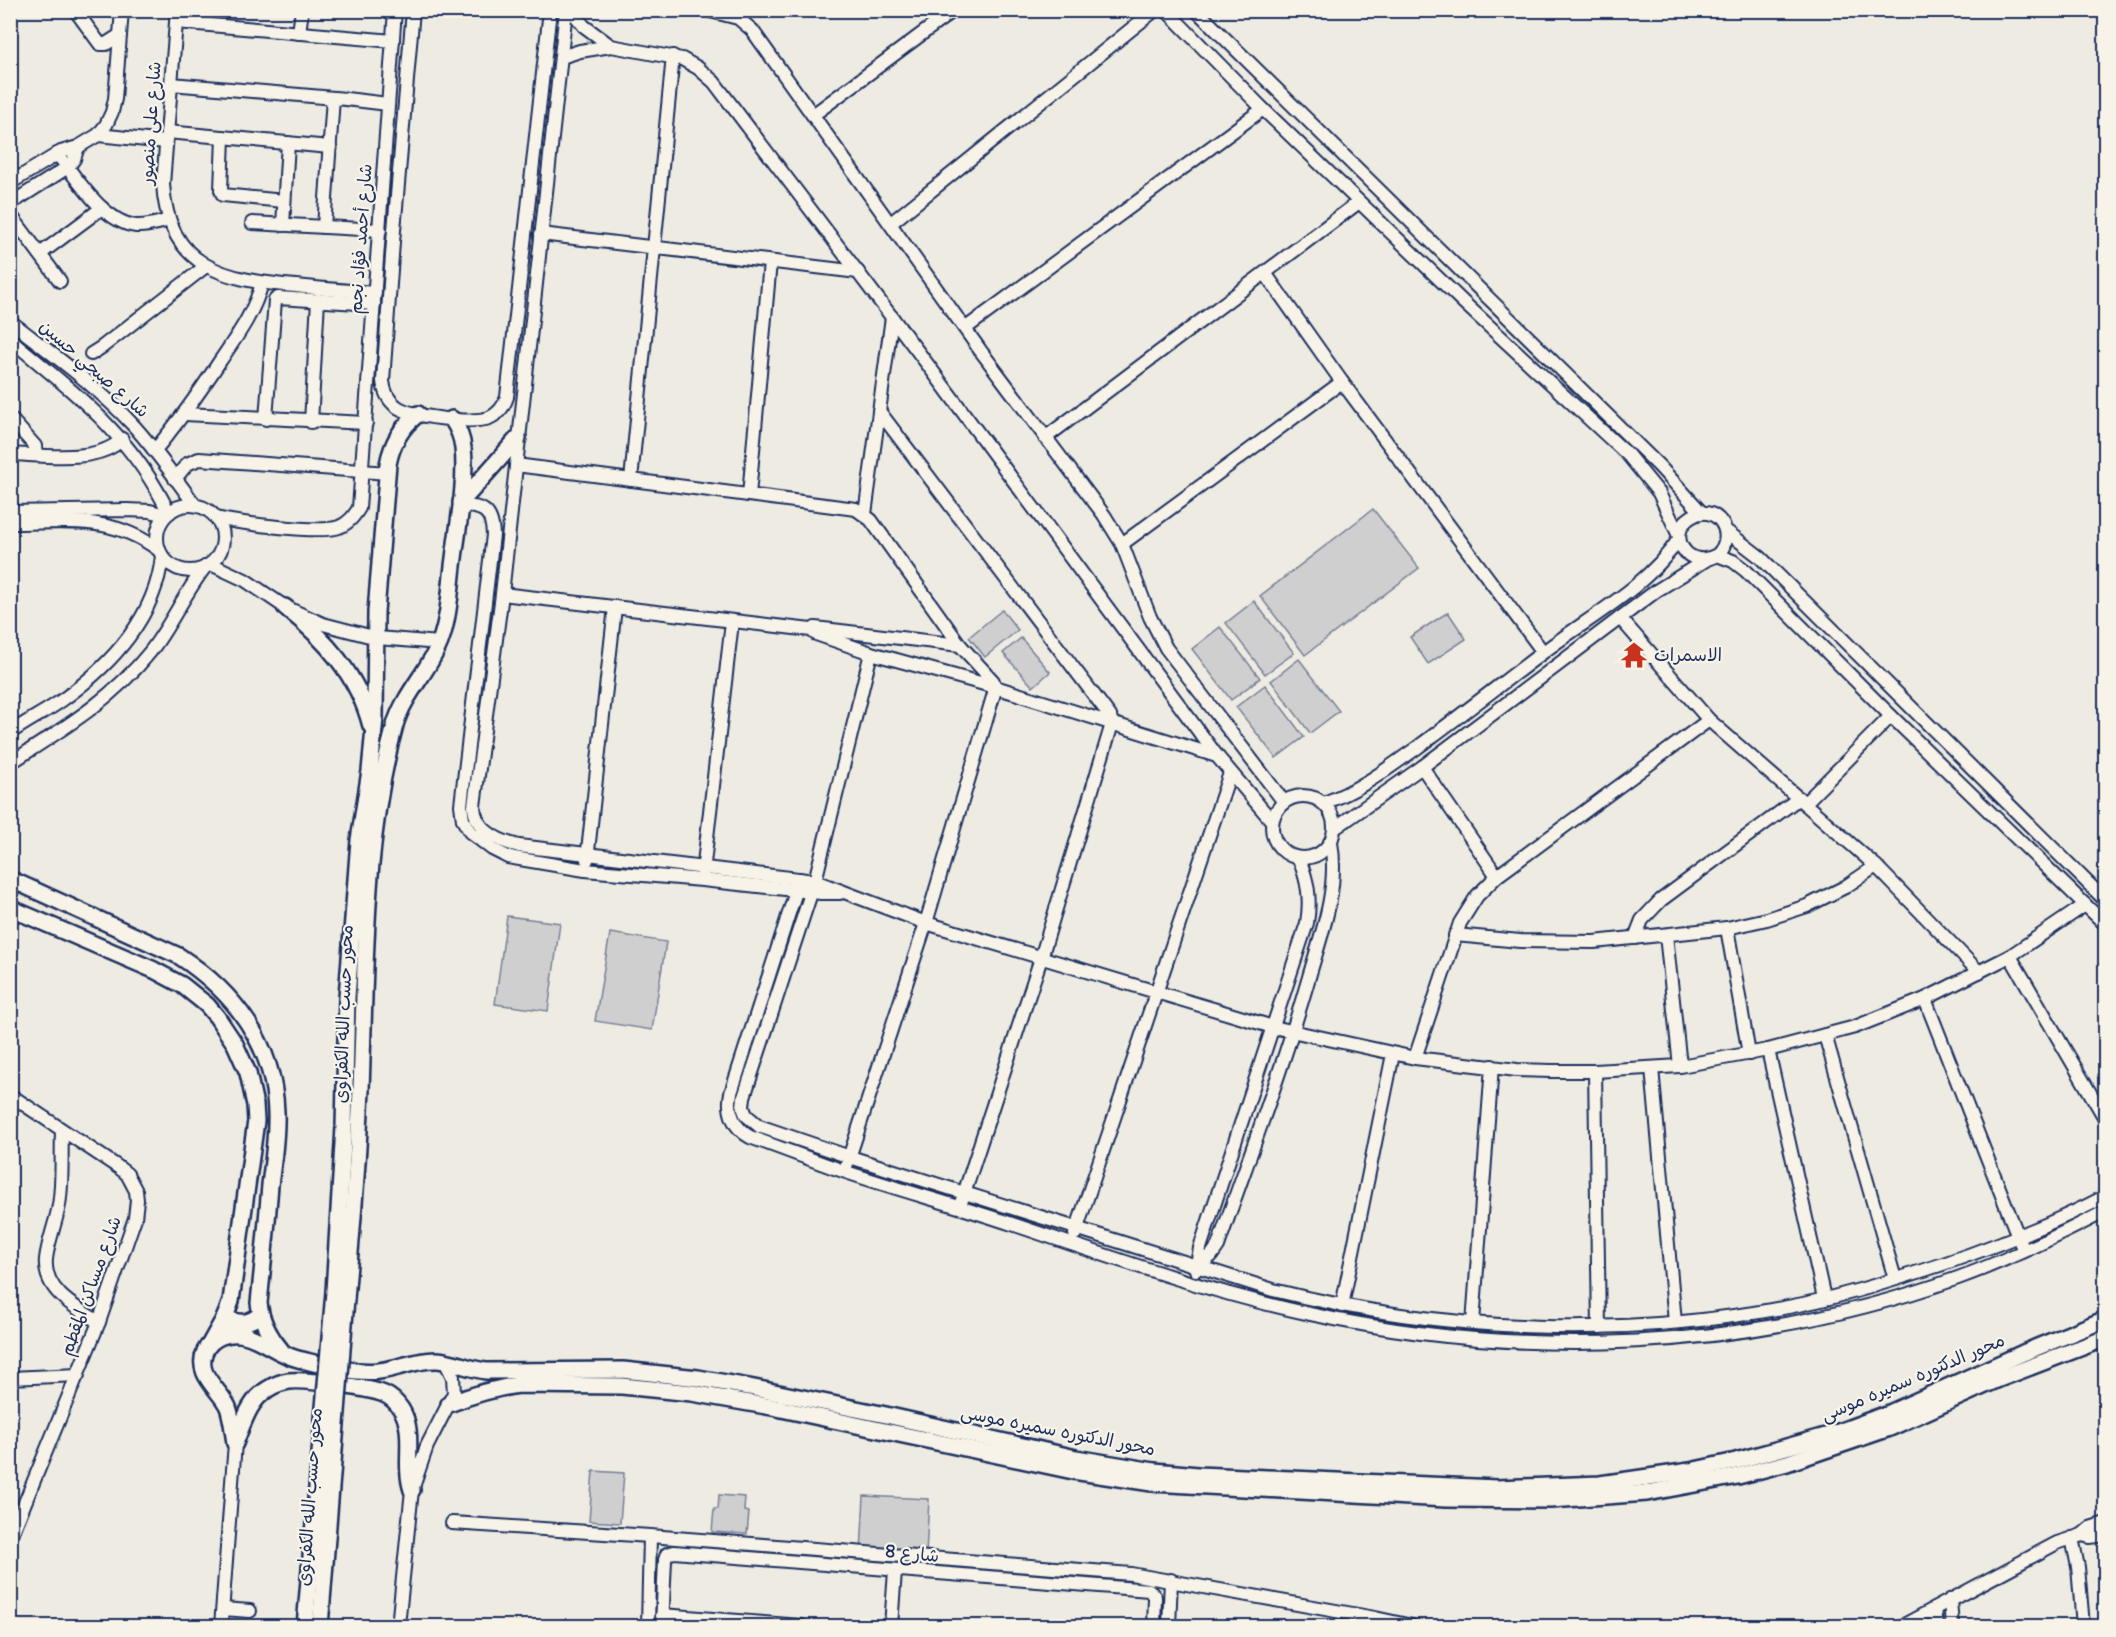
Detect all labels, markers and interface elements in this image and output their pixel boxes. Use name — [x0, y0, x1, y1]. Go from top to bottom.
street label: شارع على منصور — [136, 61, 167, 187]
street label: شارع أحمد فؤاد نجم — [345, 163, 380, 315]
street label: شارع صبحي حسين — [32, 316, 153, 426]
temple icon: الاسمرات — [1619, 640, 1649, 670]
place label: الاسمرات — [1654, 645, 1722, 666]
street label: محور حسب الله الكفراوى — [330, 924, 358, 1104]
street label: شارع مساكن المقطم — [56, 1214, 129, 1360]
street label: محور الدكتوره سميره موسى — [1818, 1330, 2008, 1427]
street label: محور الدكتوره سميره موسى — [959, 1402, 1157, 1461]
street label: محور حسب الله الكفراوى — [293, 1407, 327, 1587]
street label: شارع 8 — [884, 1541, 940, 1568]

